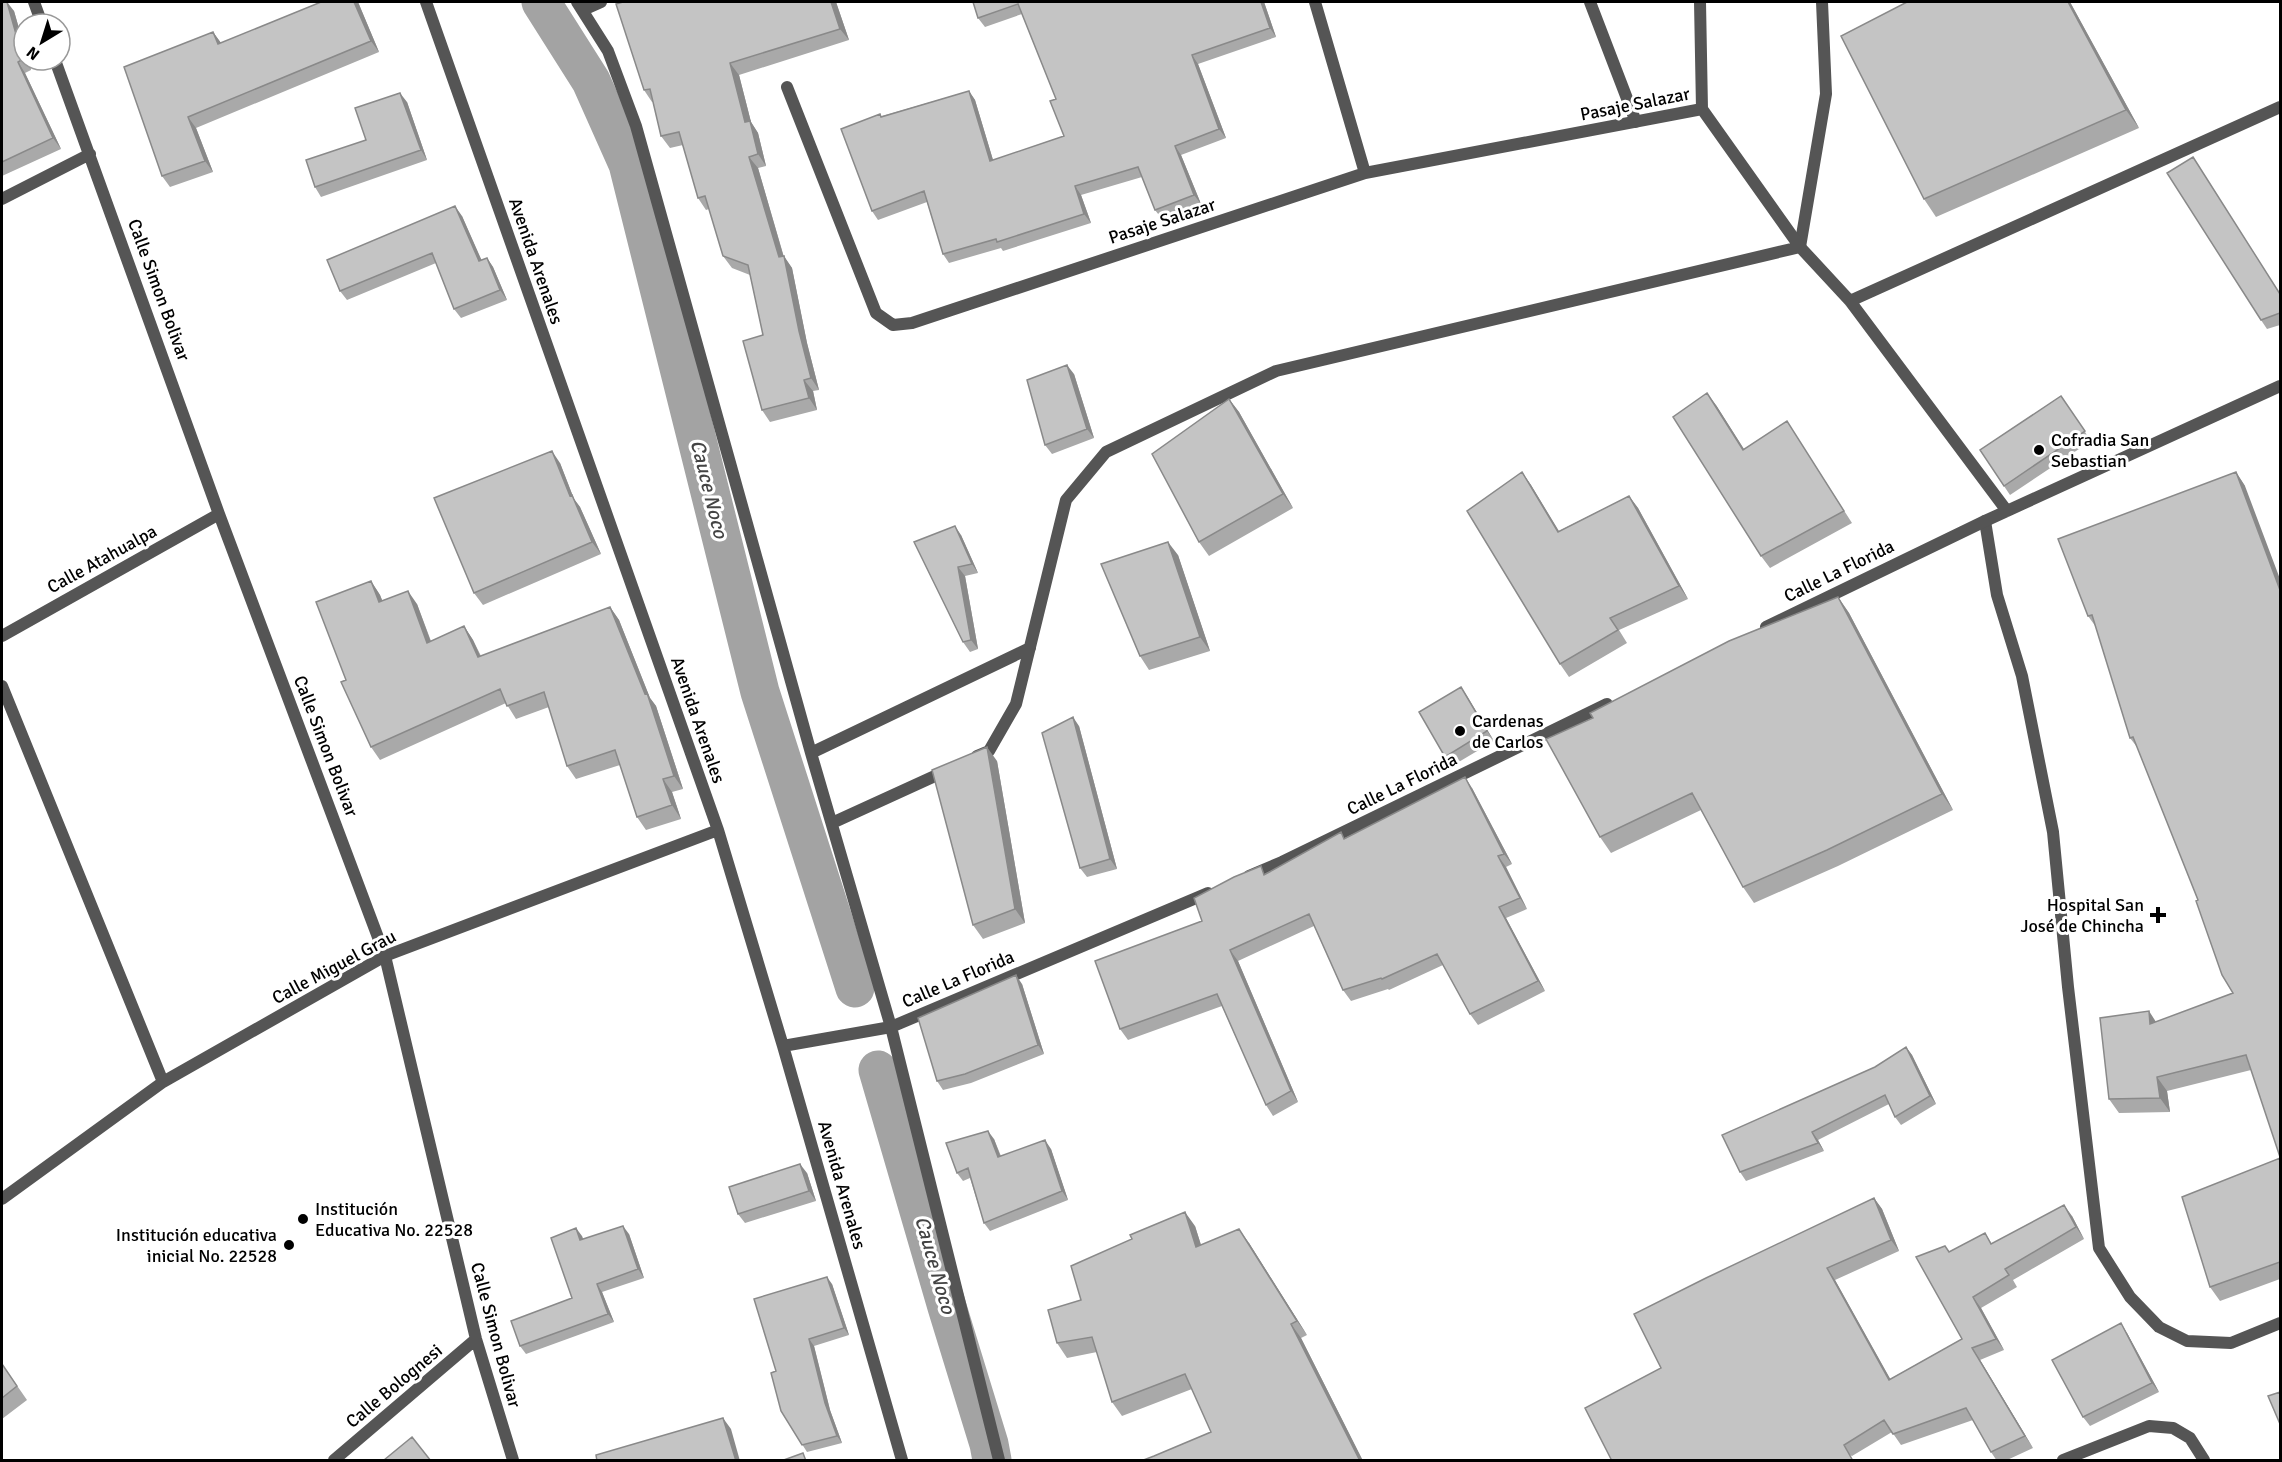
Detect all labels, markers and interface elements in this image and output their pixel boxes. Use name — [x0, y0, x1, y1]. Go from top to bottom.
north arrow — [12, 12, 72, 72]
text: N — [23, 42, 44, 64]
street label: Pasaje Salazar — [1578, 83, 1692, 125]
street label: Pasaje Salazar — [1106, 193, 1219, 249]
street label: Avenida Arenales — [504, 195, 568, 327]
street label: Calle Simon Bolivar — [123, 216, 195, 364]
place label: Cofradia San Sebastian — [2051, 429, 2149, 472]
water label: Cauce Noco — [685, 437, 734, 542]
marker: Cofradia San Sebastian — [2032, 443, 2046, 457]
street label: Calle Atahualpa — [43, 520, 161, 598]
street label: Calle La Florida — [1780, 535, 1898, 607]
street label: Avenida Arenales — [666, 654, 730, 786]
street label: Calle Simon Bolivar — [289, 672, 363, 820]
place label: Cardenas de Carlos — [1472, 710, 1544, 753]
marker: Cardenas de Carlos — [1453, 724, 1467, 738]
street label: Calle La Florida — [1343, 748, 1461, 820]
place label: Hospital San José de Chincha — [2020, 894, 2144, 937]
marker: Hospital San José de Chincha — [2149, 906, 2167, 924]
street label: Calle Miguel Grau — [268, 925, 400, 1009]
street label: Calle La Florida — [899, 945, 1017, 1013]
street label: Avenida Arenales — [813, 1118, 871, 1252]
place label: Institución Educativa No. 22528 — [315, 1198, 473, 1241]
marker: Institución Educativa No. 22528 — [296, 1212, 310, 1226]
water label: Cauce Noco — [909, 1213, 961, 1318]
place label: Institución educativa inicial No. 22528 — [116, 1224, 277, 1267]
marker: Institución educativa inicial No. 22528 — [282, 1238, 296, 1252]
street label: Calle Simon Bolivar — [466, 1260, 526, 1410]
street label: Calle Bolognesi — [341, 1339, 447, 1433]

